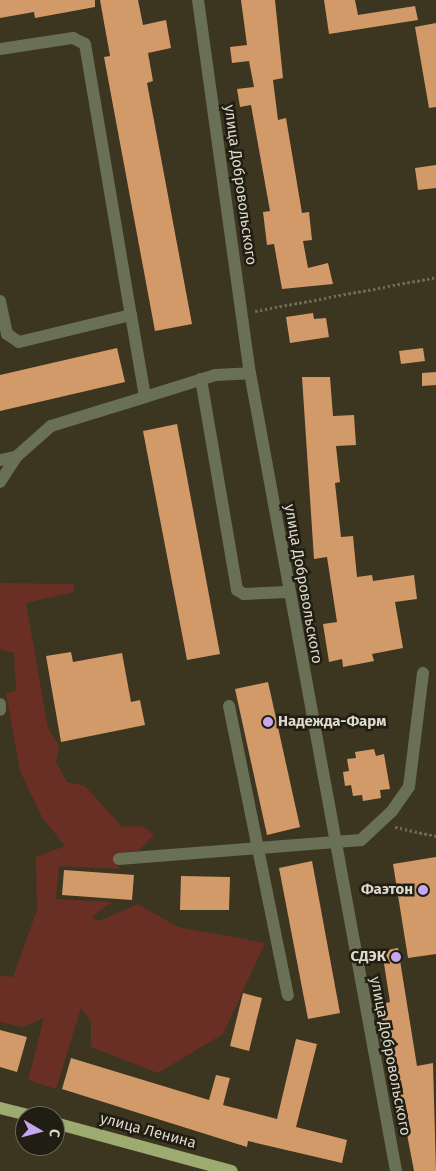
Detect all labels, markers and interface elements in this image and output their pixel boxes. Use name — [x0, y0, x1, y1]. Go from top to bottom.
street label: улица Добровольского — [220, 104, 260, 266]
street label: улица Добровольского — [280, 503, 326, 665]
place label: Надежда-Фарм — [278, 713, 386, 731]
marker: Надежда-Фарм — [262, 716, 274, 728]
place label: Фаэтон — [361, 881, 413, 899]
marker: Фаэтон — [417, 884, 429, 896]
place label: СДЭК — [350, 948, 386, 966]
marker: СДЭК — [390, 951, 402, 963]
street label: улица Добровольского — [366, 975, 414, 1137]
north arrow — [15, 1106, 65, 1156]
street label: улица Ленина — [98, 1110, 198, 1152]
text: С — [45, 1128, 63, 1138]

